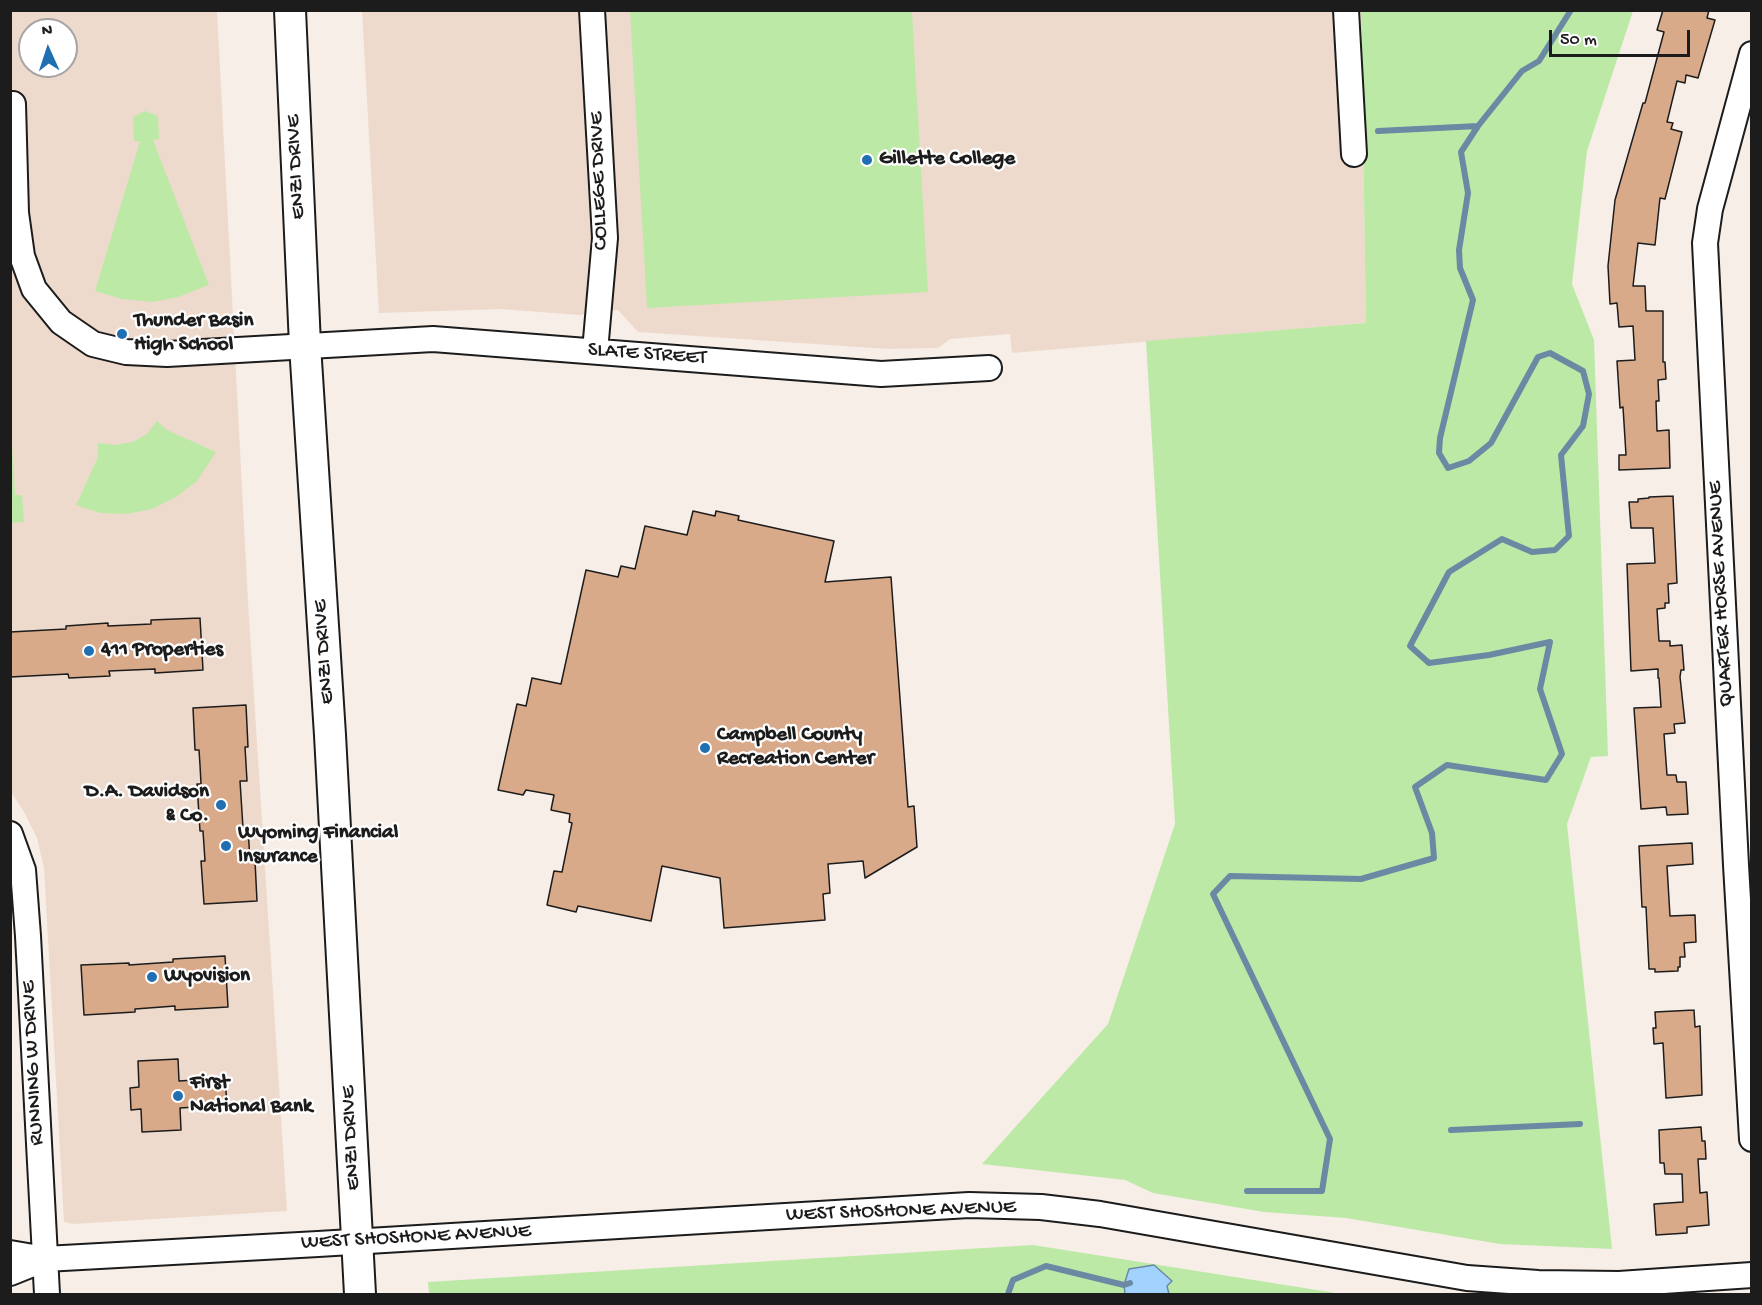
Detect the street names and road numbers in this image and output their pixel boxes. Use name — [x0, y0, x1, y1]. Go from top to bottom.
street label: COLLEGE DRIVE — [585, 111, 615, 251]
street label: ENZI DRIVE — [282, 114, 312, 220]
street label: SLATE STREET — [587, 338, 707, 372]
street label: QUARTER HORSE AVENUE — [1703, 480, 1741, 708]
street label: ENZI DRIVE — [309, 599, 341, 705]
street label: RUNNING W DRIVE — [17, 980, 51, 1146]
street label: ENZI DRIVE — [337, 1085, 367, 1191]
street label: WEST SHOSHONE AVENUE — [785, 1195, 1017, 1229]
street label: WEST SHOSHONE AVENUE — [300, 1219, 532, 1257]

